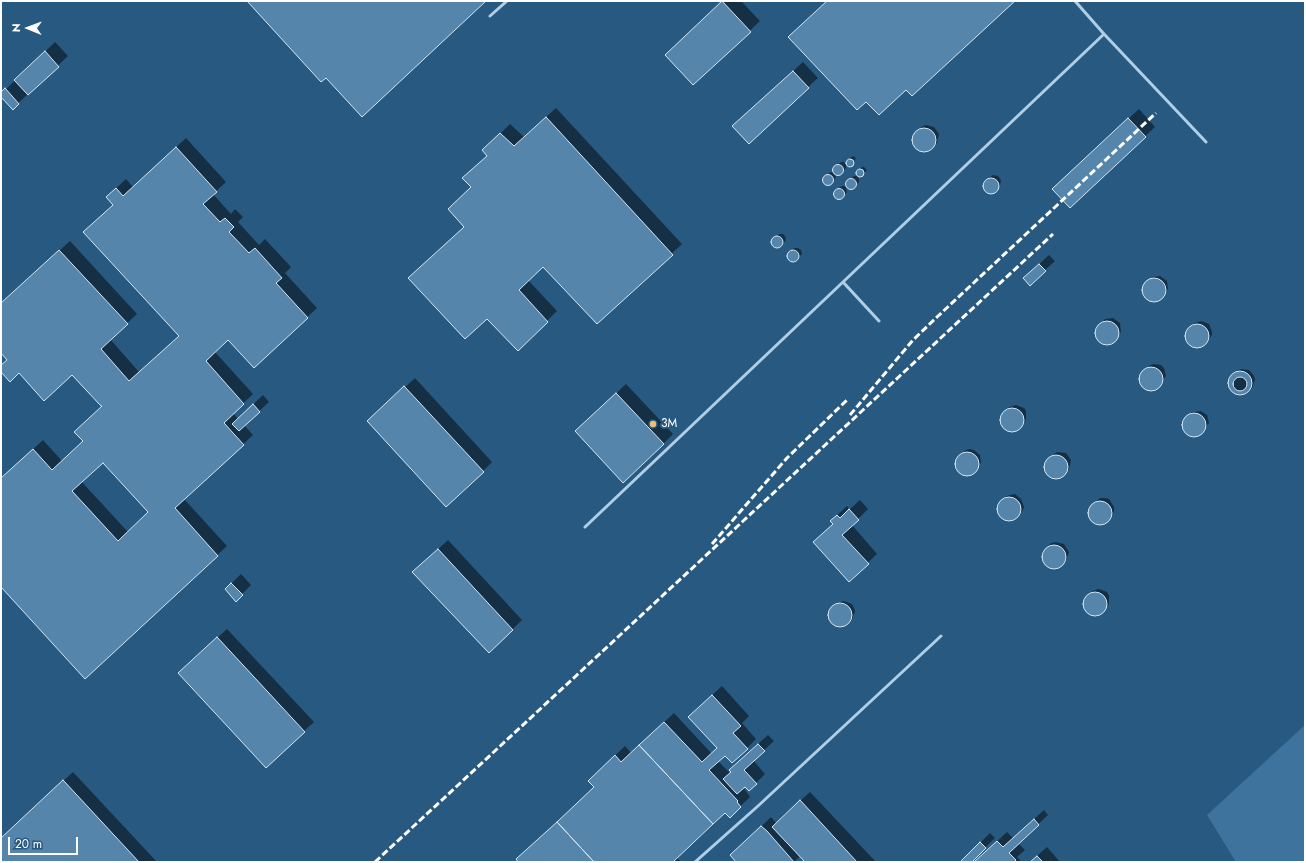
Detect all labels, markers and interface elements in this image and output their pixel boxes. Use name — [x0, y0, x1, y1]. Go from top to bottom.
north arrow — [8, 8, 48, 48]
text: N — [8, 23, 24, 32]
place label: 3M — [661, 417, 677, 431]
marker: 3M — [648, 419, 658, 429]
scale bar — [10, 829, 80, 855]
text: 20 m — [15, 835, 42, 853]

